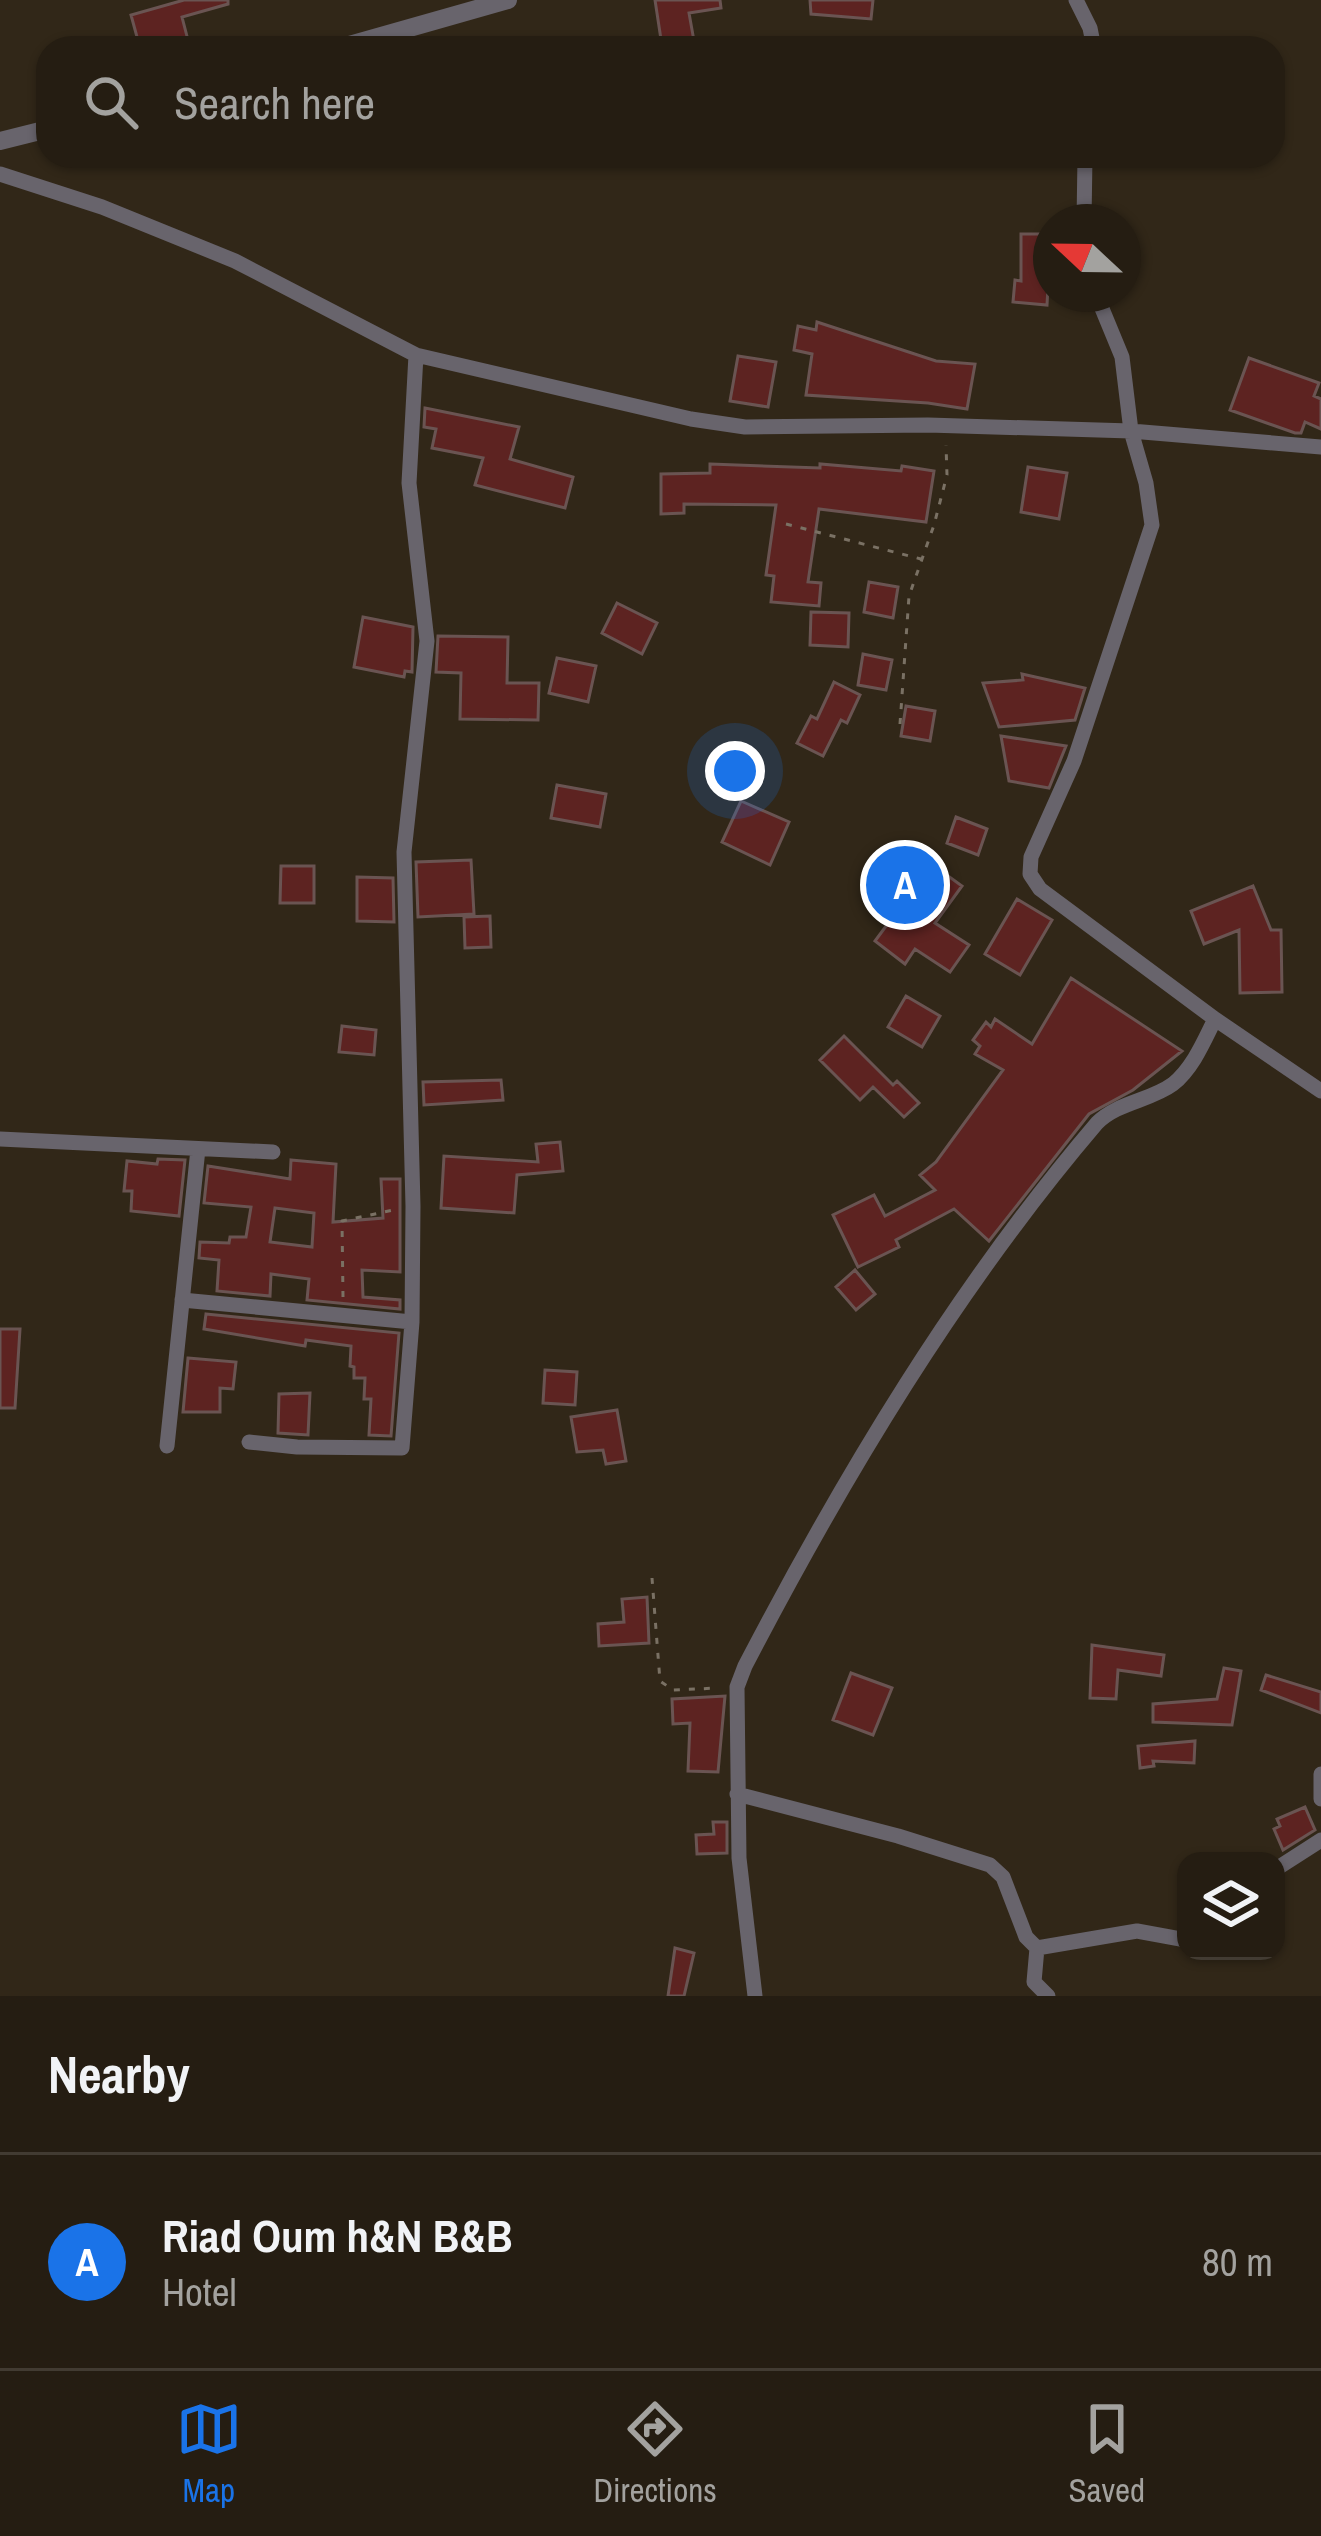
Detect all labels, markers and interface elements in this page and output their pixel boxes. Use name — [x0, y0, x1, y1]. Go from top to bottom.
search box — [36, 36, 1285, 168]
icon: search — [78, 69, 144, 135]
text: Search here — [174, 72, 375, 133]
north arrow — [1033, 204, 1141, 312]
your location — [705, 741, 765, 801]
pin: A — [866, 840, 944, 930]
map controls — [1177, 1852, 1285, 1960]
button: layers — [1177, 1852, 1285, 1960]
text: Nearby — [48, 2040, 190, 2109]
text: Riad Oum h&N B&B — [162, 2205, 513, 2266]
text: A — [75, 2236, 99, 2288]
text: 80 m — [1202, 2236, 1273, 2288]
text: Hotel — [162, 2266, 237, 2318]
tab: Map — [176, 2396, 242, 2512]
tab: Directions — [593, 2396, 717, 2512]
tab: Saved — [1068, 2396, 1145, 2512]

